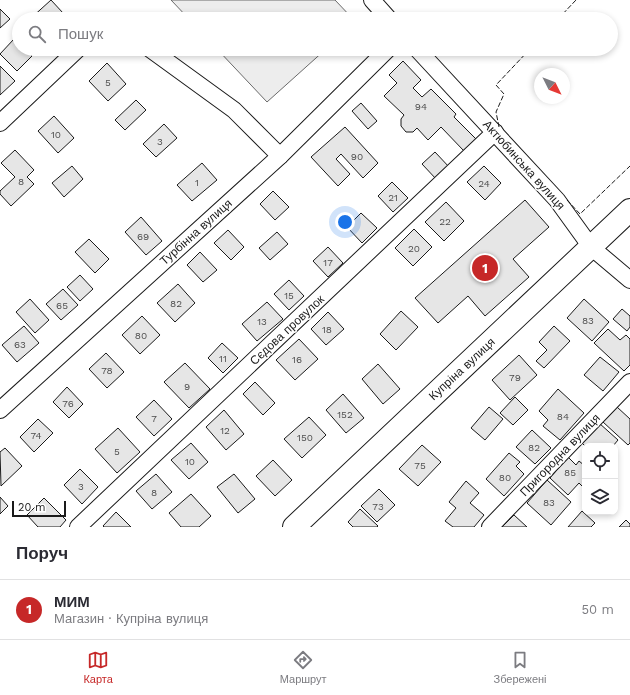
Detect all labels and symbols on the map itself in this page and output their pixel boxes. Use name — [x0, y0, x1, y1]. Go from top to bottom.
north arrow — [534, 68, 570, 104]
house number: 5 — [105, 77, 111, 88]
house number: 94 — [415, 101, 427, 112]
street label: Актюбинська вулиця — [480, 117, 568, 213]
house number: 10 — [51, 129, 61, 140]
house number: 3 — [157, 136, 163, 147]
house number: 90 — [351, 151, 363, 162]
house number: 8 — [18, 176, 24, 187]
house number: 1 — [195, 177, 199, 188]
house number: 24 — [478, 178, 490, 189]
house number: 21 — [388, 192, 398, 203]
street label: Турбінна вулиця — [157, 196, 235, 268]
your location — [335, 212, 355, 232]
house number: 22 — [439, 216, 451, 227]
house number: 69 — [137, 231, 149, 242]
house number: 20 — [408, 243, 420, 254]
pin: 1 — [472, 253, 498, 283]
house number: 17 — [323, 257, 333, 268]
house number: 15 — [284, 290, 294, 301]
street label: Сєдова провулок — [247, 292, 328, 368]
house number: 82 — [170, 298, 182, 309]
house number: 65 — [56, 300, 68, 311]
house number: 83 — [582, 315, 594, 326]
house number: 13 — [257, 316, 267, 327]
house number: 18 — [322, 324, 332, 335]
house number: 80 — [135, 330, 147, 341]
street label: Купріна вулиця — [426, 335, 498, 403]
house number: 63 — [14, 339, 26, 350]
house number: 11 — [219, 353, 227, 364]
house number: 16 — [292, 354, 302, 365]
house number: 78 — [101, 365, 113, 376]
house number: 79 — [509, 372, 521, 383]
house number: 9 — [184, 381, 190, 392]
house number: 76 — [62, 398, 74, 409]
house number: 152 — [337, 409, 353, 420]
street label: Пригородна вулиця — [517, 411, 603, 499]
house number: 84 — [557, 411, 569, 422]
house number: 7 — [151, 413, 157, 424]
house number: 12 — [220, 425, 230, 436]
house number: 74 — [30, 430, 42, 441]
house number: 150 — [297, 432, 313, 443]
house number: 82 — [528, 442, 540, 453]
house number: 5 — [114, 446, 120, 457]
house number: 10 — [185, 456, 195, 467]
house number: 75 — [414, 460, 426, 471]
house number: 85 — [564, 467, 576, 478]
house number: 80 — [499, 472, 511, 483]
house number: 3 — [78, 481, 84, 492]
house number: 8 — [151, 487, 157, 498]
house number: 83 — [543, 497, 555, 508]
scale bar — [12, 499, 66, 518]
house number: 73 — [372, 501, 384, 512]

